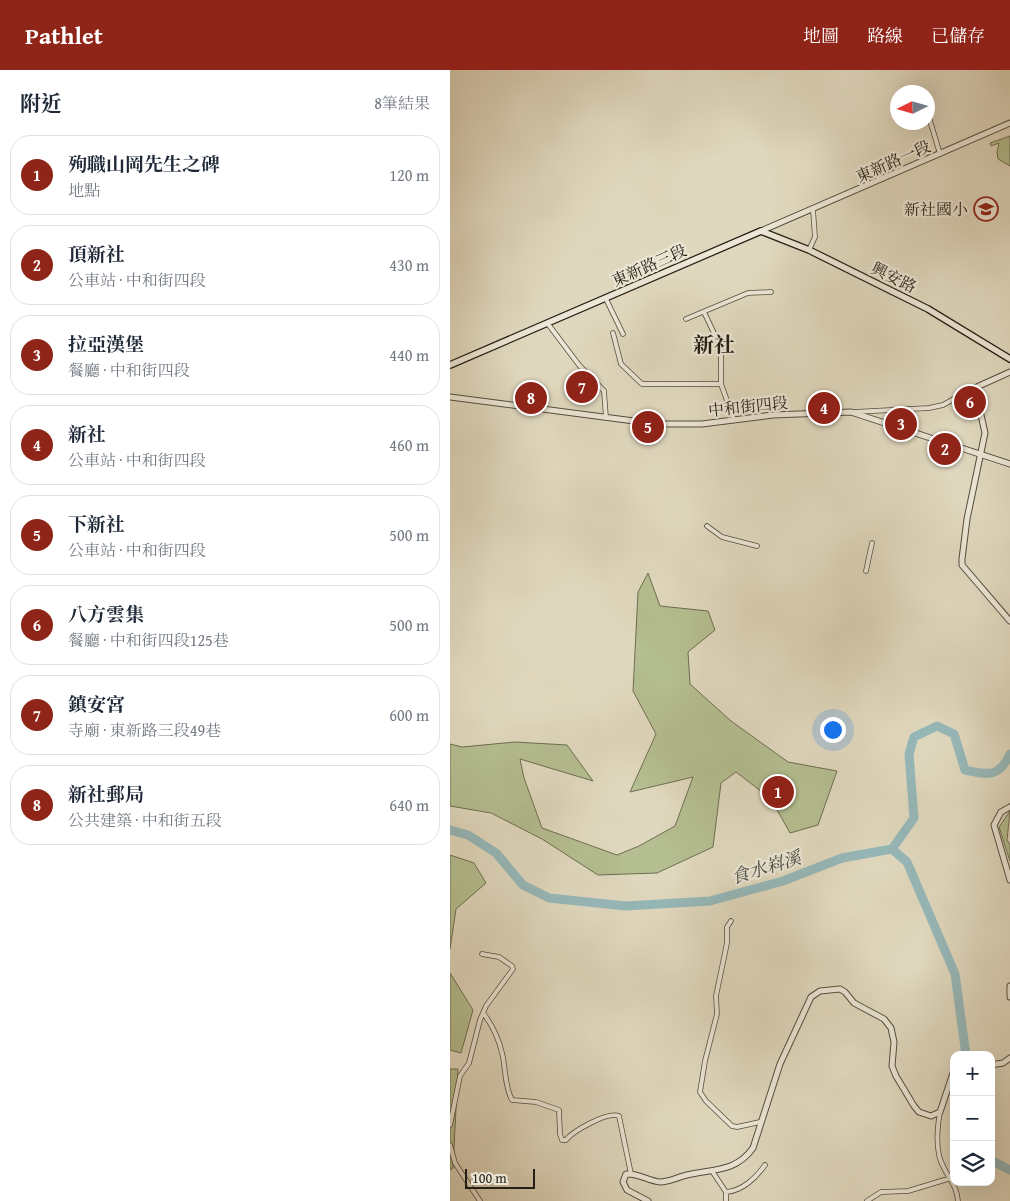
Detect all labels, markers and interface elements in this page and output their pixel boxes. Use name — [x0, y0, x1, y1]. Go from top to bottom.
text: Pathlet — [25, 18, 103, 53]
text: 地圖 — [803, 22, 839, 49]
text: 路線 — [867, 22, 903, 49]
text: 已儲存 — [931, 22, 985, 49]
north arrow — [890, 85, 935, 130]
text: 附近 — [20, 88, 62, 119]
text: 8筆結果 — [374, 91, 430, 115]
street label: 東新路一段 — [852, 134, 934, 188]
text: 殉職山岡先生之碑 — [68, 150, 220, 178]
text: 1 — [33, 163, 41, 187]
text: 120 m — [389, 163, 429, 187]
text: 地點 — [68, 178, 100, 202]
school or university icon: 新社國小 — [973, 196, 999, 222]
place label: 新社國小 — [904, 197, 968, 221]
street label: 東新路三段 — [608, 238, 690, 292]
text: 頂新社 — [68, 240, 125, 268]
text: 2 — [33, 253, 41, 277]
text: 430 m — [389, 253, 429, 277]
street label: 興安路 — [867, 256, 921, 298]
text: 公車站 · 中和街四段 — [68, 268, 206, 292]
district label: 新社 — [693, 329, 735, 360]
text: 拉亞漢堡 — [68, 330, 144, 358]
text: 3 — [33, 343, 41, 367]
text: 440 m — [389, 343, 429, 367]
text: 餐廳 · 中和街四段 — [68, 358, 190, 382]
pin: 7 — [566, 368, 598, 406]
pin: 8 — [515, 379, 547, 417]
pin: 6 — [954, 383, 986, 421]
pin: 4 — [808, 389, 840, 427]
street label: 中和街四段 — [707, 390, 789, 422]
pin: 3 — [885, 405, 917, 443]
pin: 5 — [632, 408, 664, 446]
text: 新社 — [68, 420, 106, 448]
pin: 2 — [929, 430, 961, 468]
text: 4 — [33, 433, 41, 457]
text: 460 m — [389, 433, 429, 457]
text: 公車站 · 中和街四段 — [68, 448, 206, 472]
text: 下新社 — [68, 510, 125, 538]
text: 5 — [33, 523, 41, 547]
text: 500 m — [389, 523, 429, 547]
text: 公車站 · 中和街四段 — [68, 538, 206, 562]
text: 八方雲集 — [68, 600, 144, 628]
text: 6 — [33, 613, 41, 637]
text: 500 m — [389, 613, 429, 637]
text: 餐廳 · 中和街四段125巷 — [68, 628, 229, 652]
text: 鎮安宮 — [68, 690, 125, 718]
text: 7 — [33, 703, 41, 727]
text: 600 m — [389, 703, 429, 727]
your location — [820, 717, 846, 743]
text: 寺廟 · 東新路三段49巷 — [68, 718, 221, 742]
pin: 1 — [762, 773, 794, 811]
text: 新社郵局 — [68, 780, 144, 808]
text: 8 — [33, 793, 41, 817]
text: 640 m — [389, 793, 429, 817]
text: 公共建築 · 中和街五段 — [68, 808, 222, 832]
water label: 食水嵙溪 — [728, 843, 806, 890]
map controls — [950, 1051, 995, 1186]
button: + — [950, 1051, 995, 1096]
button: − — [950, 1096, 995, 1141]
button: layers — [950, 1141, 995, 1186]
scale bar — [465, 1166, 535, 1189]
text: 100 m — [472, 1168, 507, 1188]

